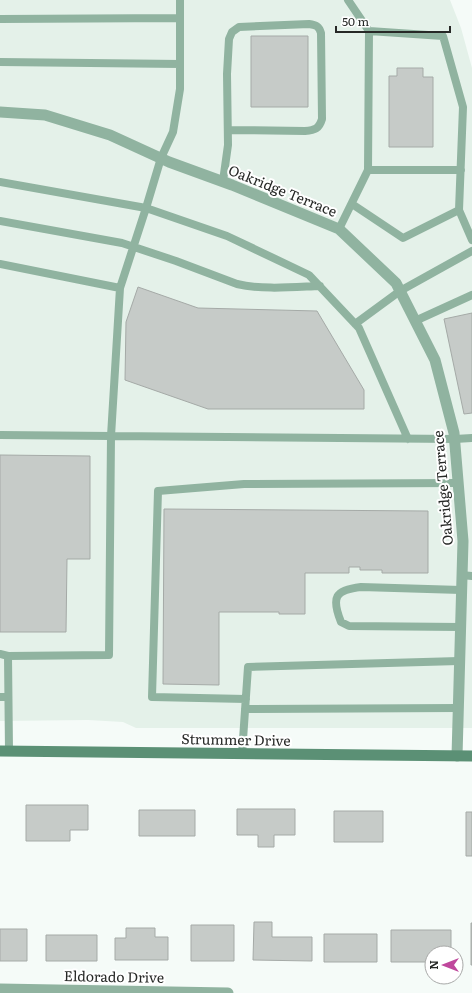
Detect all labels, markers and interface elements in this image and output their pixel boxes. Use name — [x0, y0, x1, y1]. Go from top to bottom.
scale bar — [336, 8, 450, 34]
text: 50 m — [342, 12, 369, 30]
street label: Oakridge Terrace — [226, 159, 340, 221]
street label: Oakridge Terrace — [427, 430, 457, 546]
street label: Strummer Drive — [181, 728, 291, 750]
north arrow — [424, 945, 464, 985]
text: N — [425, 960, 441, 970]
street label: Eldorado Drive — [64, 965, 164, 987]

